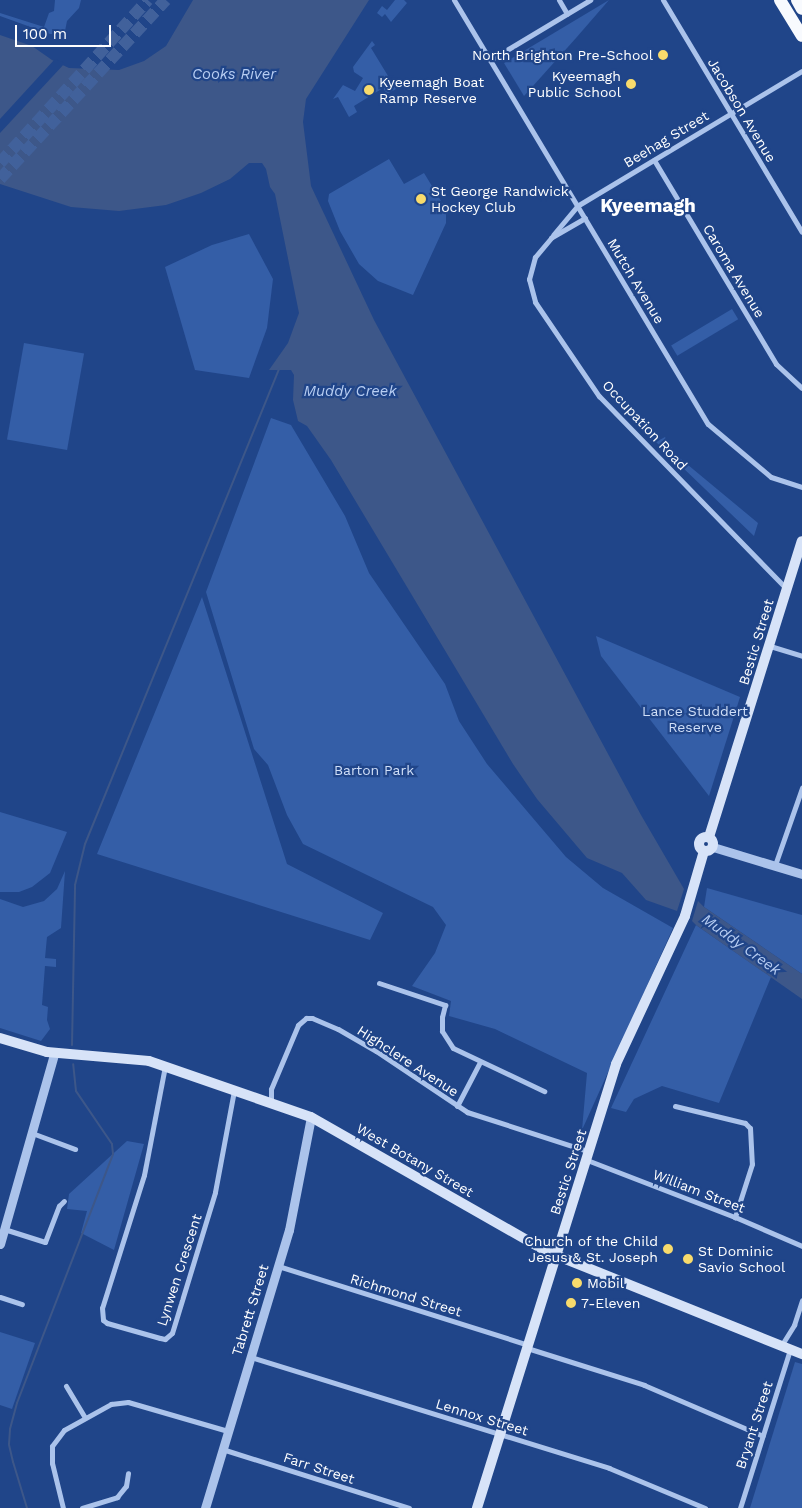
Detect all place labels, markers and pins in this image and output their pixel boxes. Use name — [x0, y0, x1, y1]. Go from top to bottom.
place label: North Brighton Pre-School — [472, 47, 653, 63]
marker: North Brighton Pre-School — [657, 49, 669, 61]
place label: Kyeemagh Public School — [528, 68, 621, 100]
place label: Kyeemagh Boat Ramp Reserve — [379, 74, 484, 106]
marker: Kyeemagh Public School — [625, 78, 637, 90]
marker: Kyeemagh Boat Ramp Reserve — [363, 84, 375, 96]
place label: St George Randwick Hockey Club — [431, 183, 569, 216]
marker: St George Randwick Hockey Club — [415, 193, 427, 205]
place label: Church of the Child Jesus & St. Joseph — [523, 1233, 658, 1266]
marker: Church of the Child Jesus & St. Joseph — [662, 1243, 674, 1255]
place label: St Dominic Savio School — [698, 1243, 785, 1276]
marker: St Dominic Savio School — [682, 1253, 694, 1265]
place label: Mobil — [587, 1275, 624, 1291]
marker: Mobil — [571, 1277, 583, 1289]
place label: 7-Eleven — [581, 1295, 640, 1311]
marker: 7-Eleven — [565, 1297, 577, 1309]

